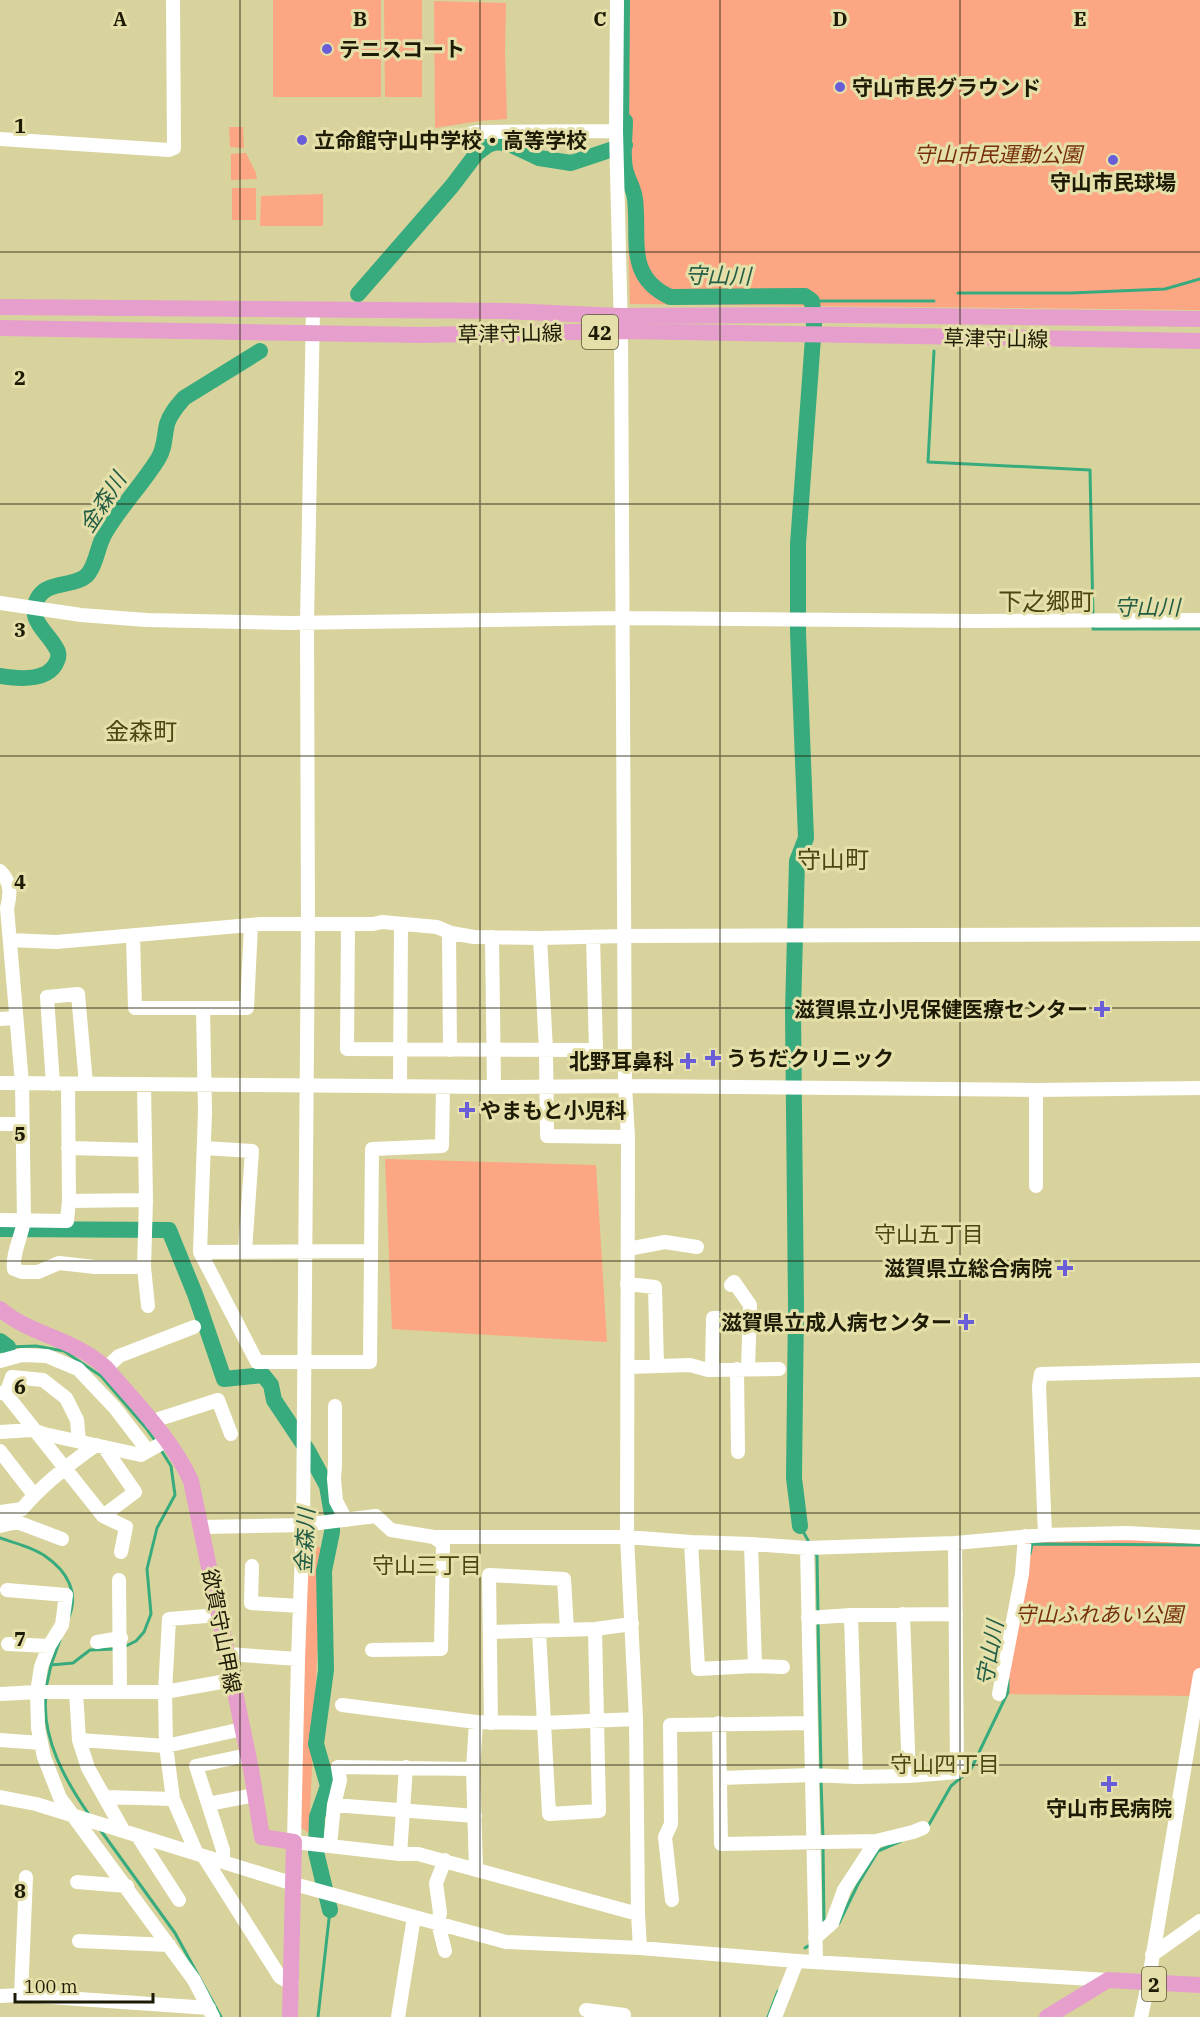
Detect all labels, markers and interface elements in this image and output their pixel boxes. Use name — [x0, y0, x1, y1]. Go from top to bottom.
text: A — [113, 5, 127, 32]
text: B — [353, 5, 367, 32]
text: C — [593, 5, 607, 32]
text: D — [832, 5, 848, 32]
text: E — [1073, 5, 1087, 32]
place label: テニスコート — [339, 35, 465, 63]
marker: テニスコート — [320, 42, 334, 56]
place label: 守山市民グラウンド — [852, 73, 1041, 101]
marker: 守山市民グラウンド — [833, 80, 847, 94]
text: 1 — [14, 112, 26, 139]
place label: 立命館守山中学校・高等学校 — [314, 126, 587, 154]
marker: 立命館守山中学校・高等学校 — [295, 133, 309, 147]
park label: 守山市民運動公園 — [914, 140, 1085, 168]
marker: 守山市民球場 — [1106, 153, 1120, 167]
place label: 守山市民球場 — [1050, 168, 1176, 196]
water label: 守山川 — [685, 260, 753, 290]
road number: 42 — [582, 315, 618, 349]
street label: 草津守山線 — [457, 318, 563, 348]
street label: 草津守山線 — [943, 323, 1049, 353]
text: 2 — [14, 364, 26, 391]
water label: 金森川 — [72, 465, 133, 538]
district label: 下之郷町 — [998, 585, 1094, 617]
water label: 守山川 — [1114, 592, 1182, 621]
text: 3 — [14, 616, 26, 643]
district label: 金森町 — [105, 715, 177, 747]
district label: 守山町 — [797, 843, 869, 875]
text: 4 — [14, 868, 26, 895]
place label: 滋賀県立小児保健医療センター — [794, 995, 1088, 1023]
marker: 滋賀県立小児保健医療センター — [1093, 1000, 1111, 1018]
place label: うちだクリニック — [726, 1044, 894, 1072]
place label: 北野耳鼻科 — [569, 1047, 674, 1075]
marker: うちだクリニック — [704, 1049, 722, 1067]
marker: 北野耳鼻科 — [679, 1052, 697, 1070]
place label: やまもと小児科 — [480, 1096, 627, 1124]
marker: やまもと小児科 — [458, 1101, 476, 1119]
text: 5 — [14, 1120, 26, 1147]
district label: 守山五丁目 — [874, 1219, 984, 1248]
place label: 滋賀県立総合病院 — [884, 1254, 1052, 1282]
marker: 滋賀県立総合病院 — [1056, 1259, 1074, 1277]
place label: 滋賀県立成人病センター — [721, 1308, 952, 1336]
marker: 滋賀県立成人病センター — [957, 1313, 975, 1331]
text: 6 — [14, 1373, 26, 1400]
water label: 金森川 — [288, 1505, 320, 1575]
district label: 守山三丁目 — [372, 1550, 482, 1579]
street label: 欲賀守山甲線 — [196, 1566, 248, 1696]
park label: 守山ふれあい公園 — [1015, 1600, 1186, 1628]
water label: 守山川 — [969, 1616, 1009, 1688]
text: 7 — [14, 1625, 26, 1652]
district label: 守山四丁目 — [890, 1749, 1000, 1778]
marker: 守山市民病院 — [1100, 1775, 1118, 1793]
place label: 守山市民病院 — [1046, 1794, 1172, 1822]
text: 8 — [14, 1877, 26, 1904]
scale bar — [15, 1966, 153, 2004]
road number: 2 — [1142, 1967, 1166, 2001]
text: 100 m — [24, 1975, 78, 1998]

